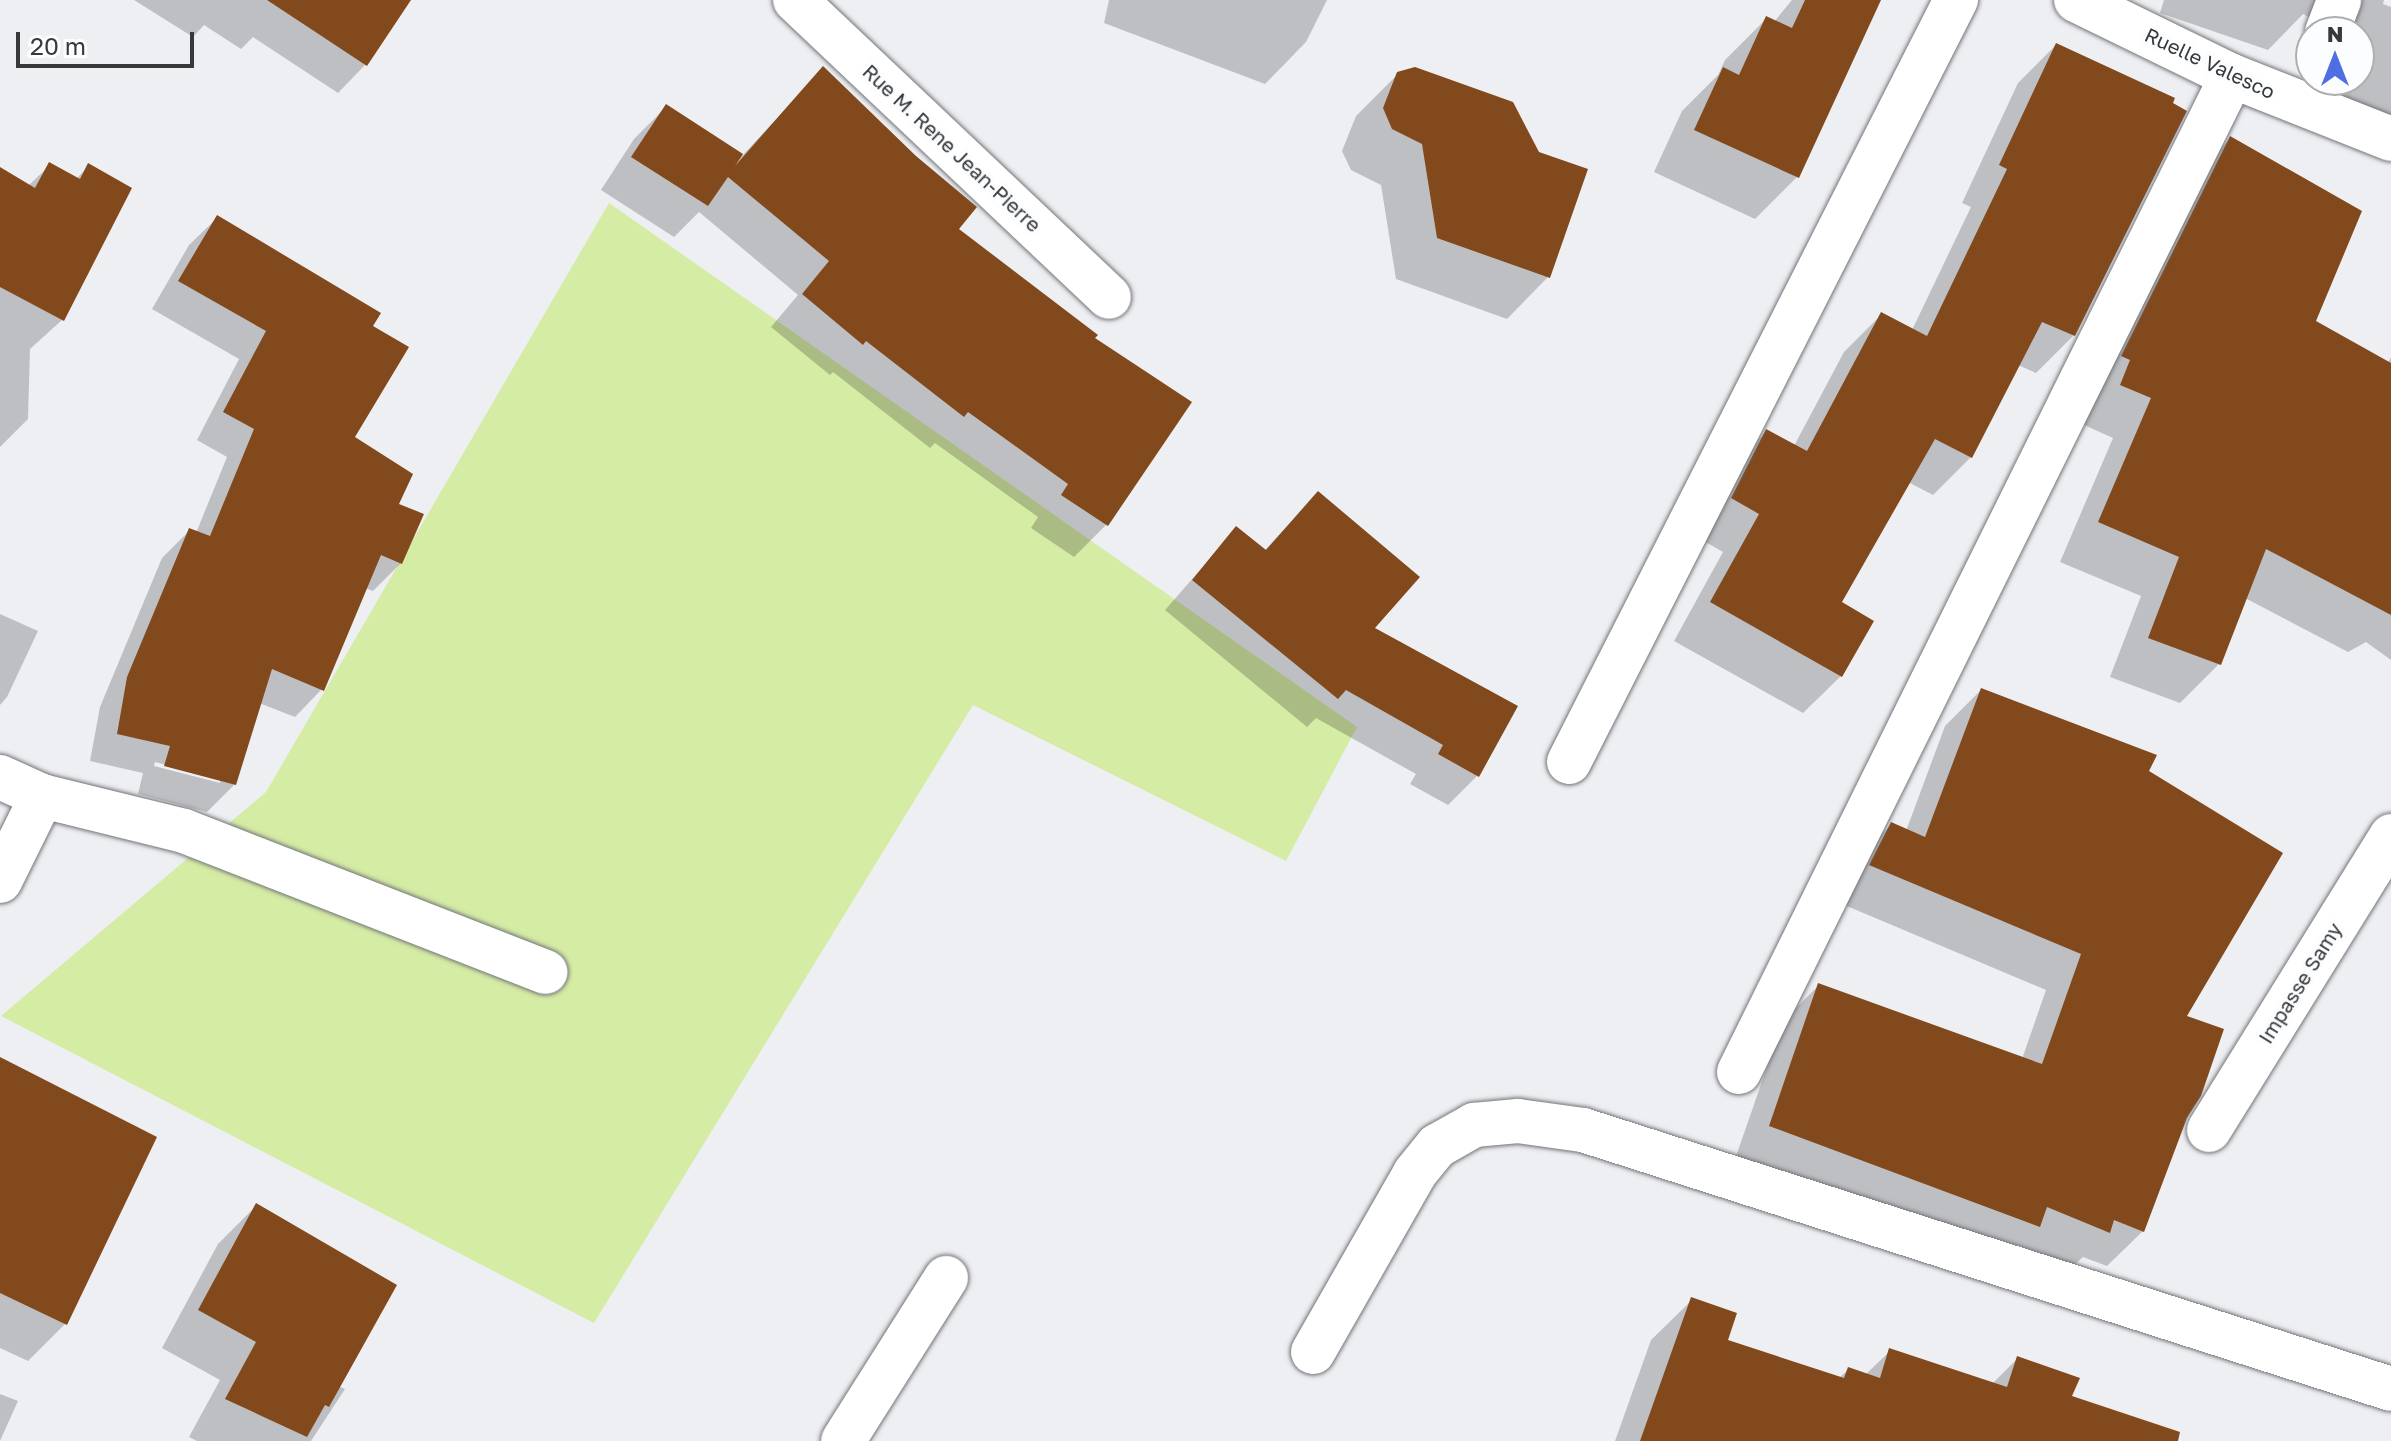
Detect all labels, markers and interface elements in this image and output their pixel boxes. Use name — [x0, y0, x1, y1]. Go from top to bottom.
scale bar — [20, 16, 198, 66]
north arrow — [2295, 16, 2375, 96]
text: N — [2327, 20, 2343, 47]
street label: Ruelle Valesco — [2141, 22, 2279, 104]
text: 20 m — [30, 31, 86, 60]
street label: Rue M. Rene Jean-Pierre — [858, 59, 1046, 237]
street label: Impasse Samy — [2253, 918, 2347, 1048]

